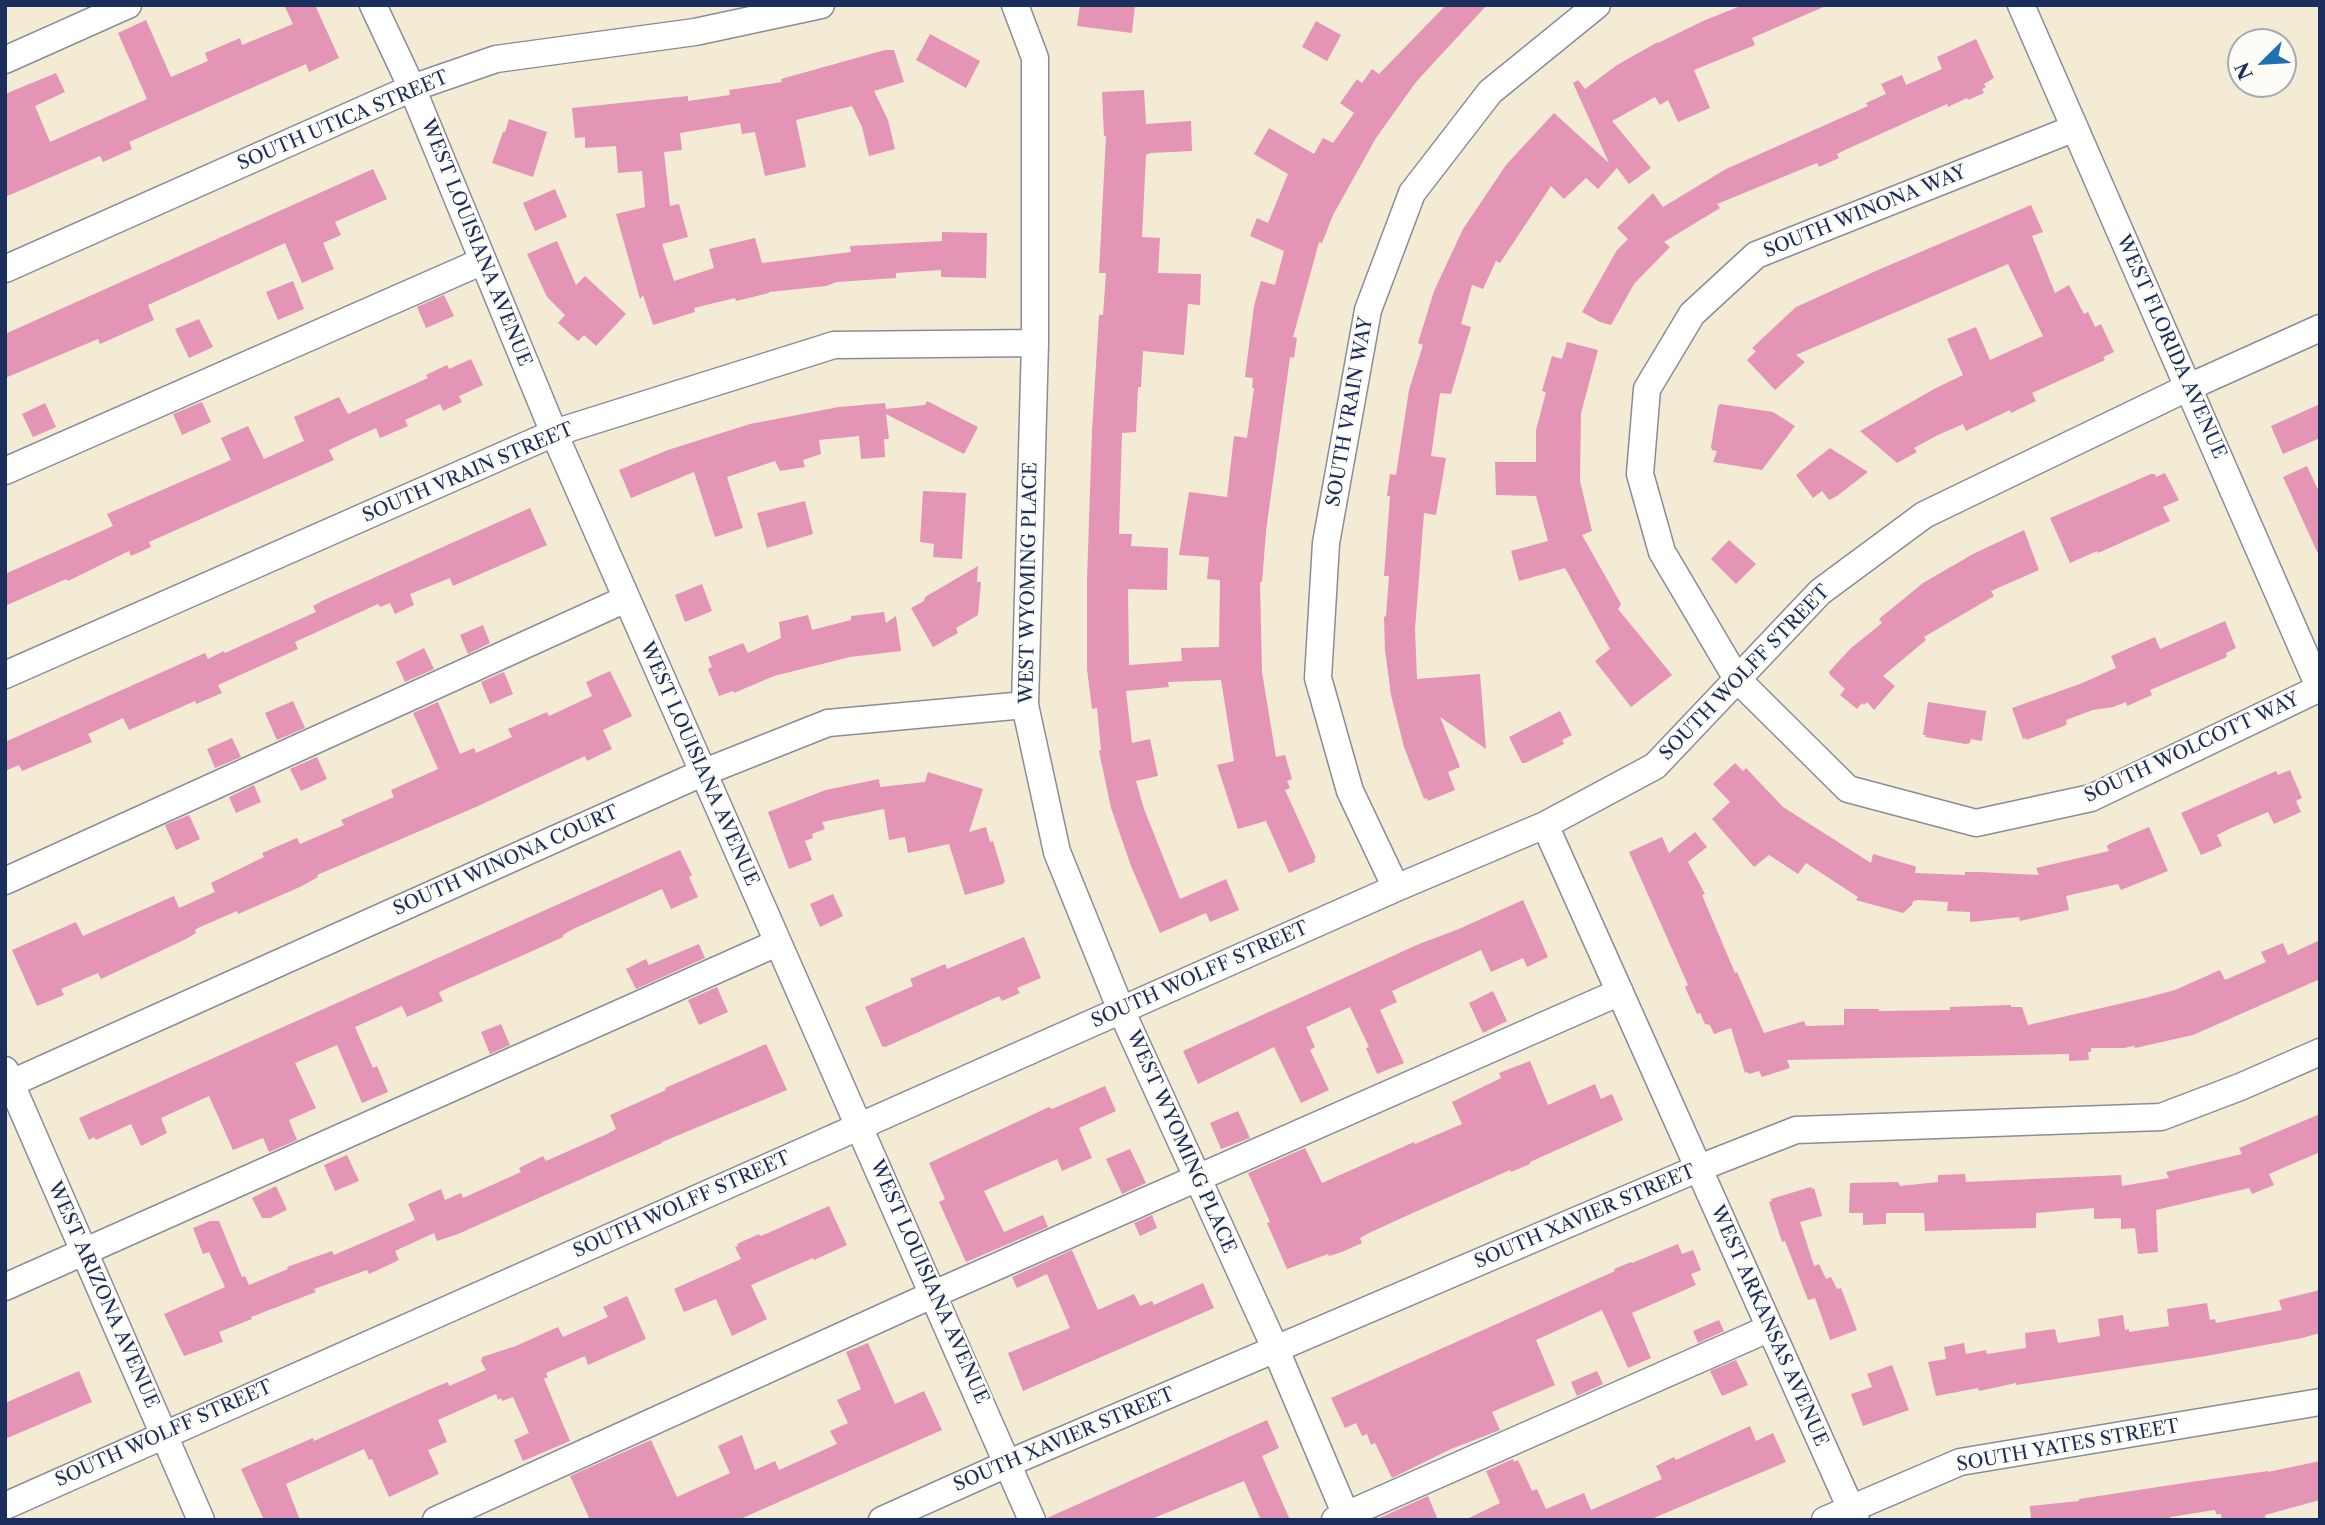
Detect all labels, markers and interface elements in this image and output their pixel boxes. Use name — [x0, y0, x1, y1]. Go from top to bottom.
north arrow — [2227, 28, 2297, 98]
text: N — [2230, 59, 2258, 83]
street label: SOUTH UTICA STREET — [234, 66, 452, 176]
street label: WEST LOUISIANA AVENUE — [416, 116, 536, 370]
street label: SOUTH WINONA WAY — [1760, 161, 1970, 263]
street label: WEST FLORIDA AVENUE — [2111, 232, 2231, 462]
street label: SOUTH VRAIN WAY — [1322, 315, 1378, 509]
street label: SOUTH VRAIN STREET — [359, 418, 577, 528]
street label: WEST WYOMING PLACE — [1015, 462, 1043, 704]
street label: SOUTH WOLFF STREET — [1655, 581, 1835, 765]
street label: WEST LOUISIANA AVENUE — [635, 638, 763, 890]
street label: SOUTH WOLCOTT WAY — [2081, 688, 2303, 808]
street label: SOUTH WINONA COURT — [390, 801, 622, 921]
street label: SOUTH WOLFF STREET — [1088, 917, 1312, 1033]
street label: WEST WYOMING PLACE — [1121, 1027, 1241, 1257]
street label: SOUTH WOLFF STREET — [570, 1147, 794, 1263]
street label: WEST LOUISIANA AVENUE — [865, 1156, 993, 1408]
street label: SOUTH XAVIER STREET — [1471, 1160, 1699, 1274]
street label: WEST ARIZONA AVENUE — [43, 1178, 163, 1412]
street label: WEST ARKANSAS AVENUE — [1705, 1202, 1833, 1450]
street label: SOUTH WOLFF STREET — [52, 1376, 276, 1492]
street label: SOUTH XAVIER STREET — [950, 1383, 1178, 1497]
street label: SOUTH YATES STREET — [1955, 1415, 2181, 1477]

